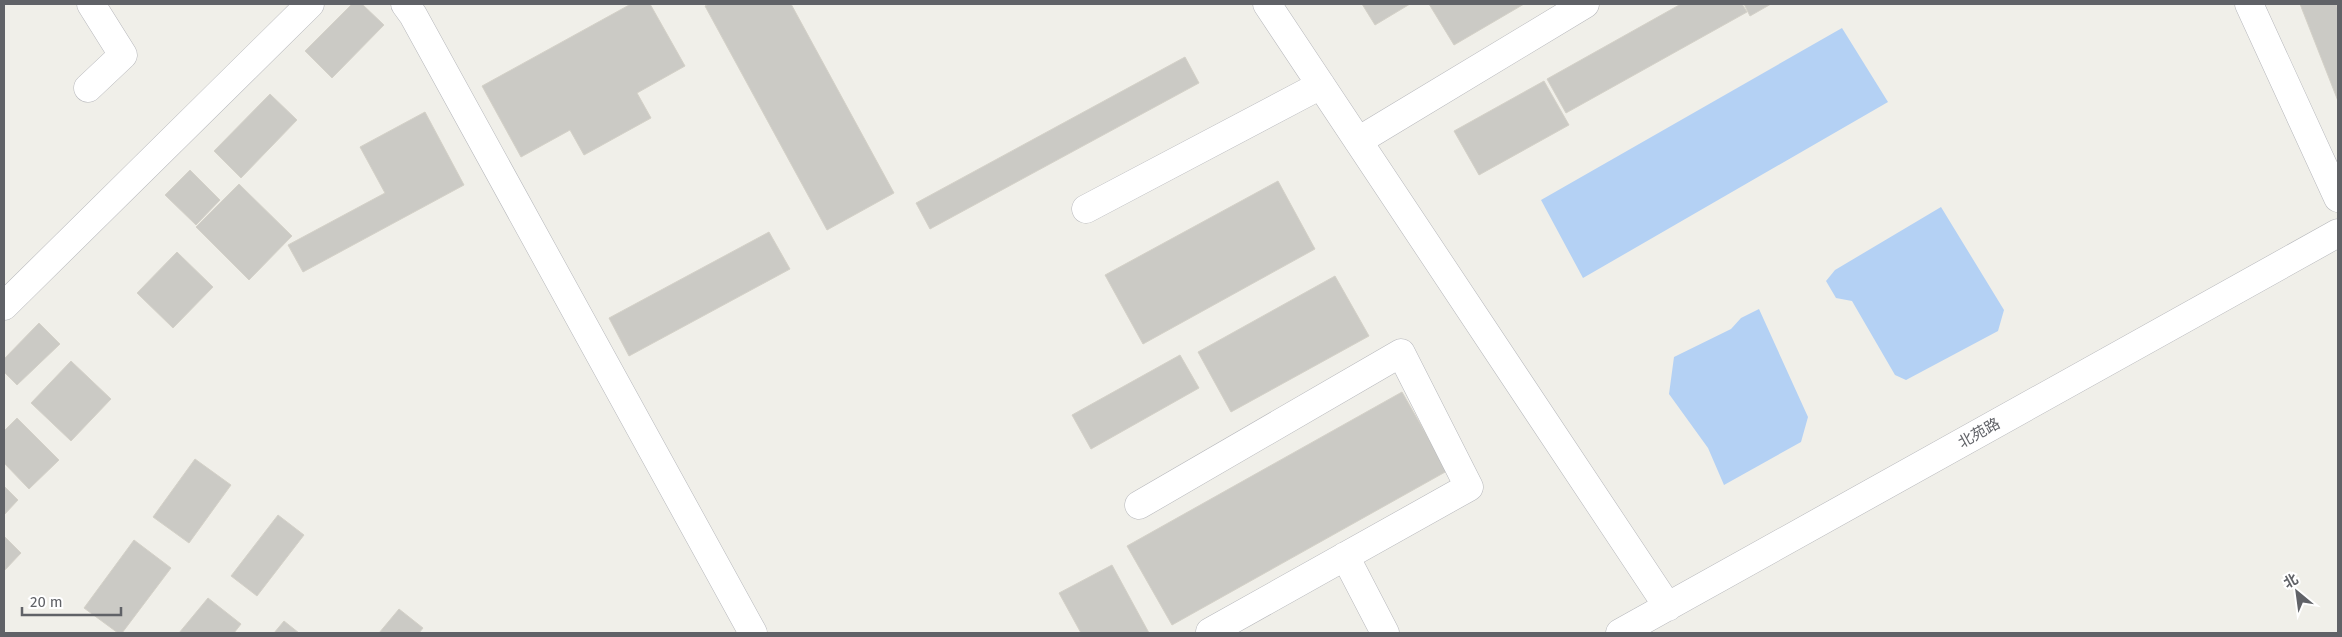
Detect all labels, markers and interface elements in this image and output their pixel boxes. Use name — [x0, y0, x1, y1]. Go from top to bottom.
street label: 北苑路 — [1955, 414, 2003, 452]
north arrow — [2272, 567, 2322, 617]
text: 北 — [2281, 570, 2301, 592]
scale bar — [22, 584, 121, 616]
text: 20 m — [30, 593, 63, 611]

